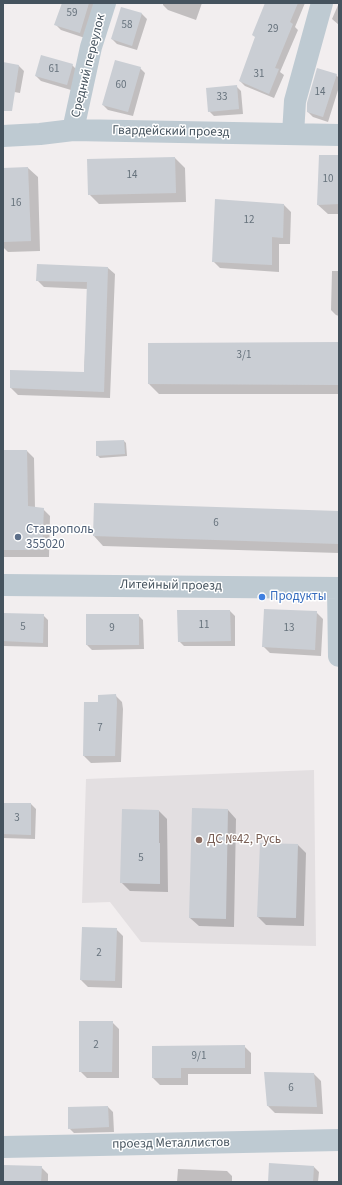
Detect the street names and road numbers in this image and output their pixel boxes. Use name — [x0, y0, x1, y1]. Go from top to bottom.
street label: Средний переулок — [69, 13, 109, 119]
street label: Гвардейский проезд — [112, 123, 230, 141]
street label: Литейный проезд — [120, 577, 222, 595]
street label: проезд Металлистов — [112, 1135, 230, 1153]

